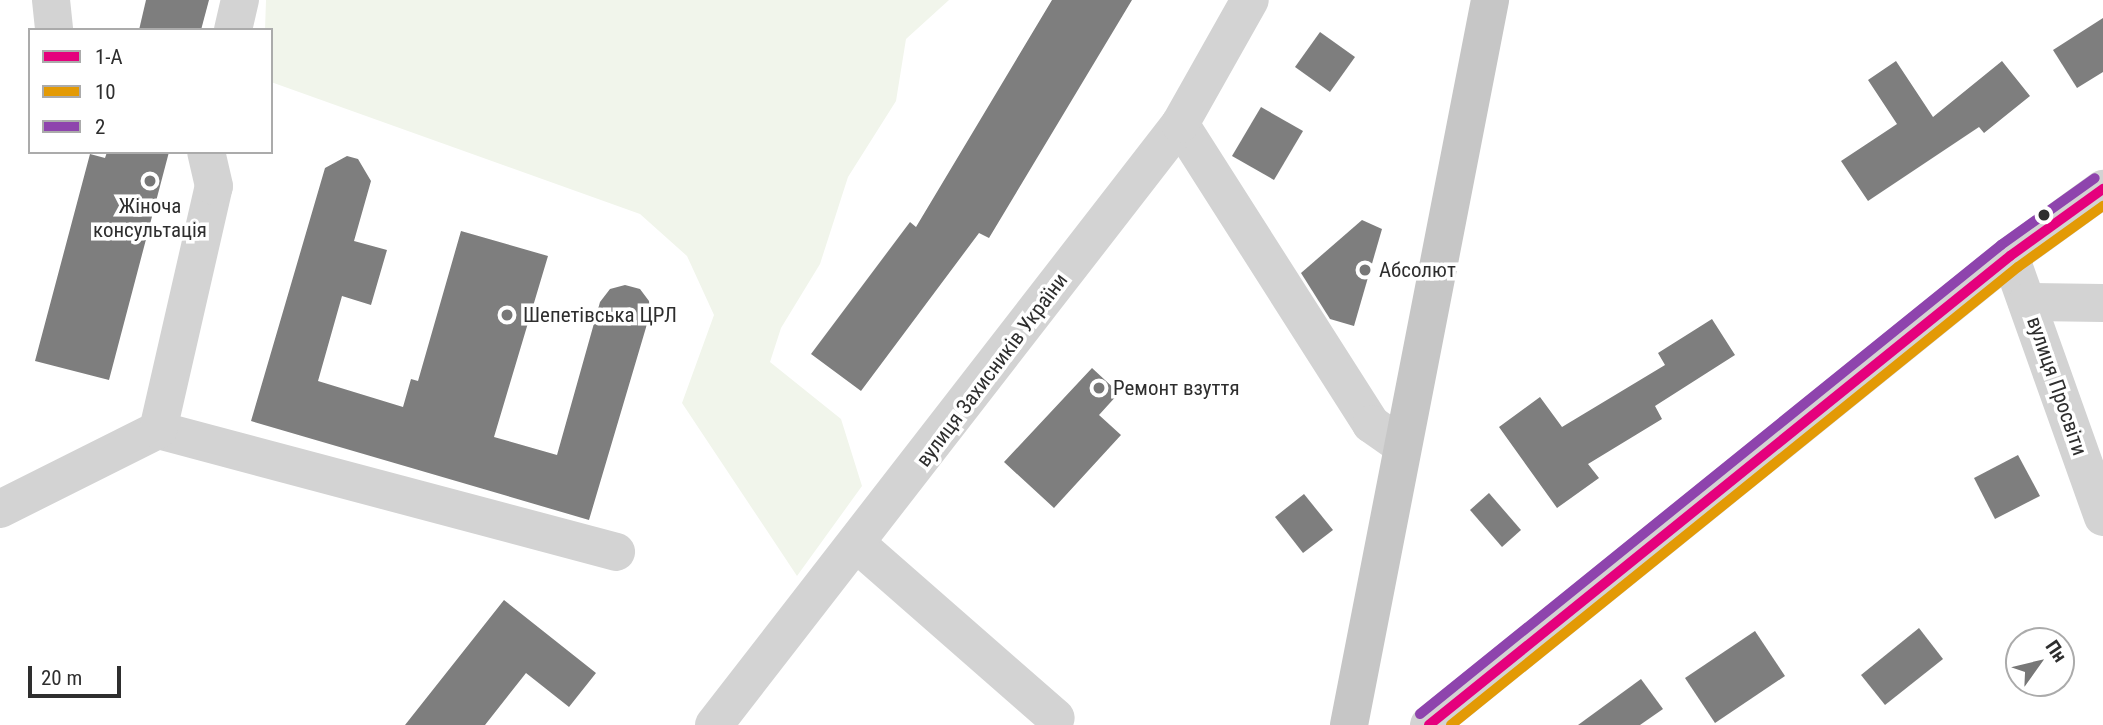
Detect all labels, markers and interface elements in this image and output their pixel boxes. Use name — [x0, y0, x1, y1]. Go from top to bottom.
legend — [28, 28, 273, 154]
text: 1-А — [95, 45, 123, 69]
text: 10 — [95, 80, 116, 104]
text: 2 — [95, 115, 105, 139]
marker: Жіноча консультація — [140, 171, 160, 191]
place label: Жіноча консультація — [93, 193, 207, 243]
unlabelled marker — [2037, 208, 2051, 222]
place label: Абсолют — [1379, 257, 1456, 283]
marker: Абсолют — [1357, 262, 1373, 278]
street label: вулиця Захисників України — [911, 268, 1073, 472]
place label: Шепетівська ЦРЛ — [523, 302, 677, 328]
marker: Шепетівська ЦРЛ — [497, 305, 517, 325]
street label: вулиця Просвіти — [2021, 313, 2093, 459]
place label: Ремонт взуття — [1113, 375, 1240, 401]
marker: Ремонт взуття — [1091, 380, 1107, 396]
north arrow — [2005, 627, 2075, 697]
text: Пн — [2041, 636, 2072, 666]
scale bar — [32, 652, 124, 696]
text: 20 m — [41, 666, 82, 690]

